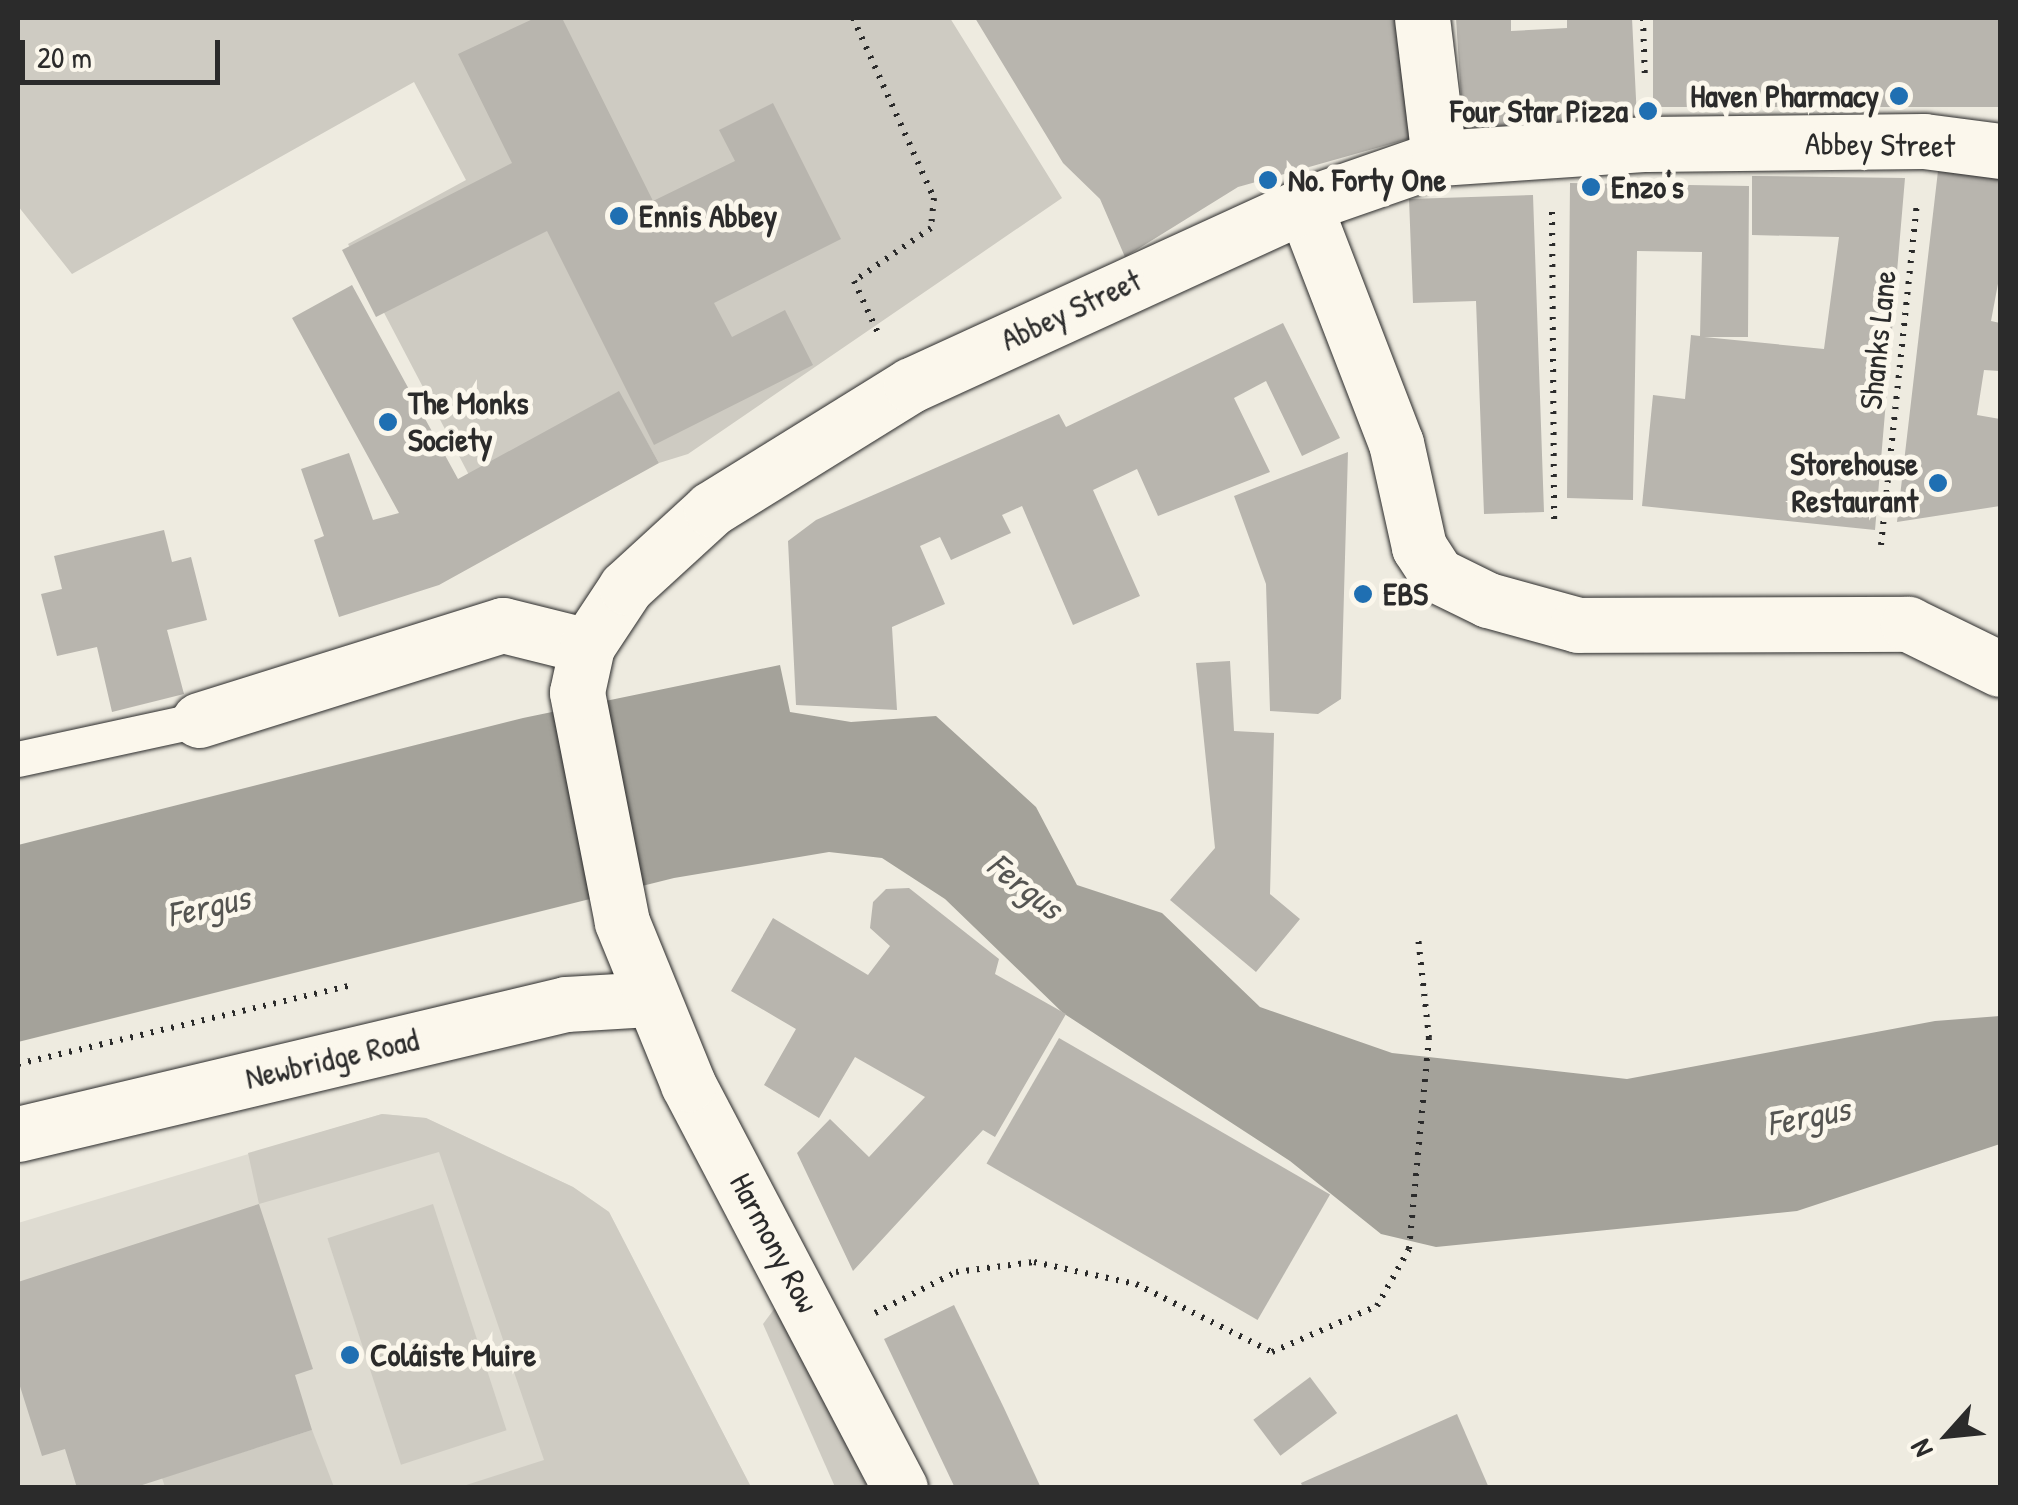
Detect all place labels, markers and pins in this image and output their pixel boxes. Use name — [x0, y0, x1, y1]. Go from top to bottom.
place label: Haven Pharmacy — [1690, 77, 1879, 115]
marker: Haven Pharmacy — [1888, 85, 1910, 107]
place label: Four Star Pizza — [1450, 92, 1628, 130]
marker: Four Star Pizza — [1637, 100, 1659, 122]
place label: No. Forty One — [1288, 161, 1446, 199]
place label: Enzo's — [1611, 168, 1684, 206]
marker: No. Forty One — [1257, 169, 1279, 191]
marker: Enzo's — [1580, 176, 1602, 198]
place label: Ennis Abbey — [639, 197, 777, 235]
marker: Ennis Abbey — [608, 205, 630, 227]
place label: The Monks Society — [408, 385, 529, 460]
marker: The Monks Society — [377, 411, 399, 433]
place label: Storehouse Restaurant — [1790, 446, 1918, 521]
marker: Storehouse Restaurant — [1927, 472, 1949, 494]
place label: EBS — [1383, 575, 1428, 613]
marker: EBS — [1352, 583, 1374, 605]
place label: Coláiste Muire — [370, 1336, 536, 1374]
marker: Coláiste Muire — [339, 1344, 361, 1366]

